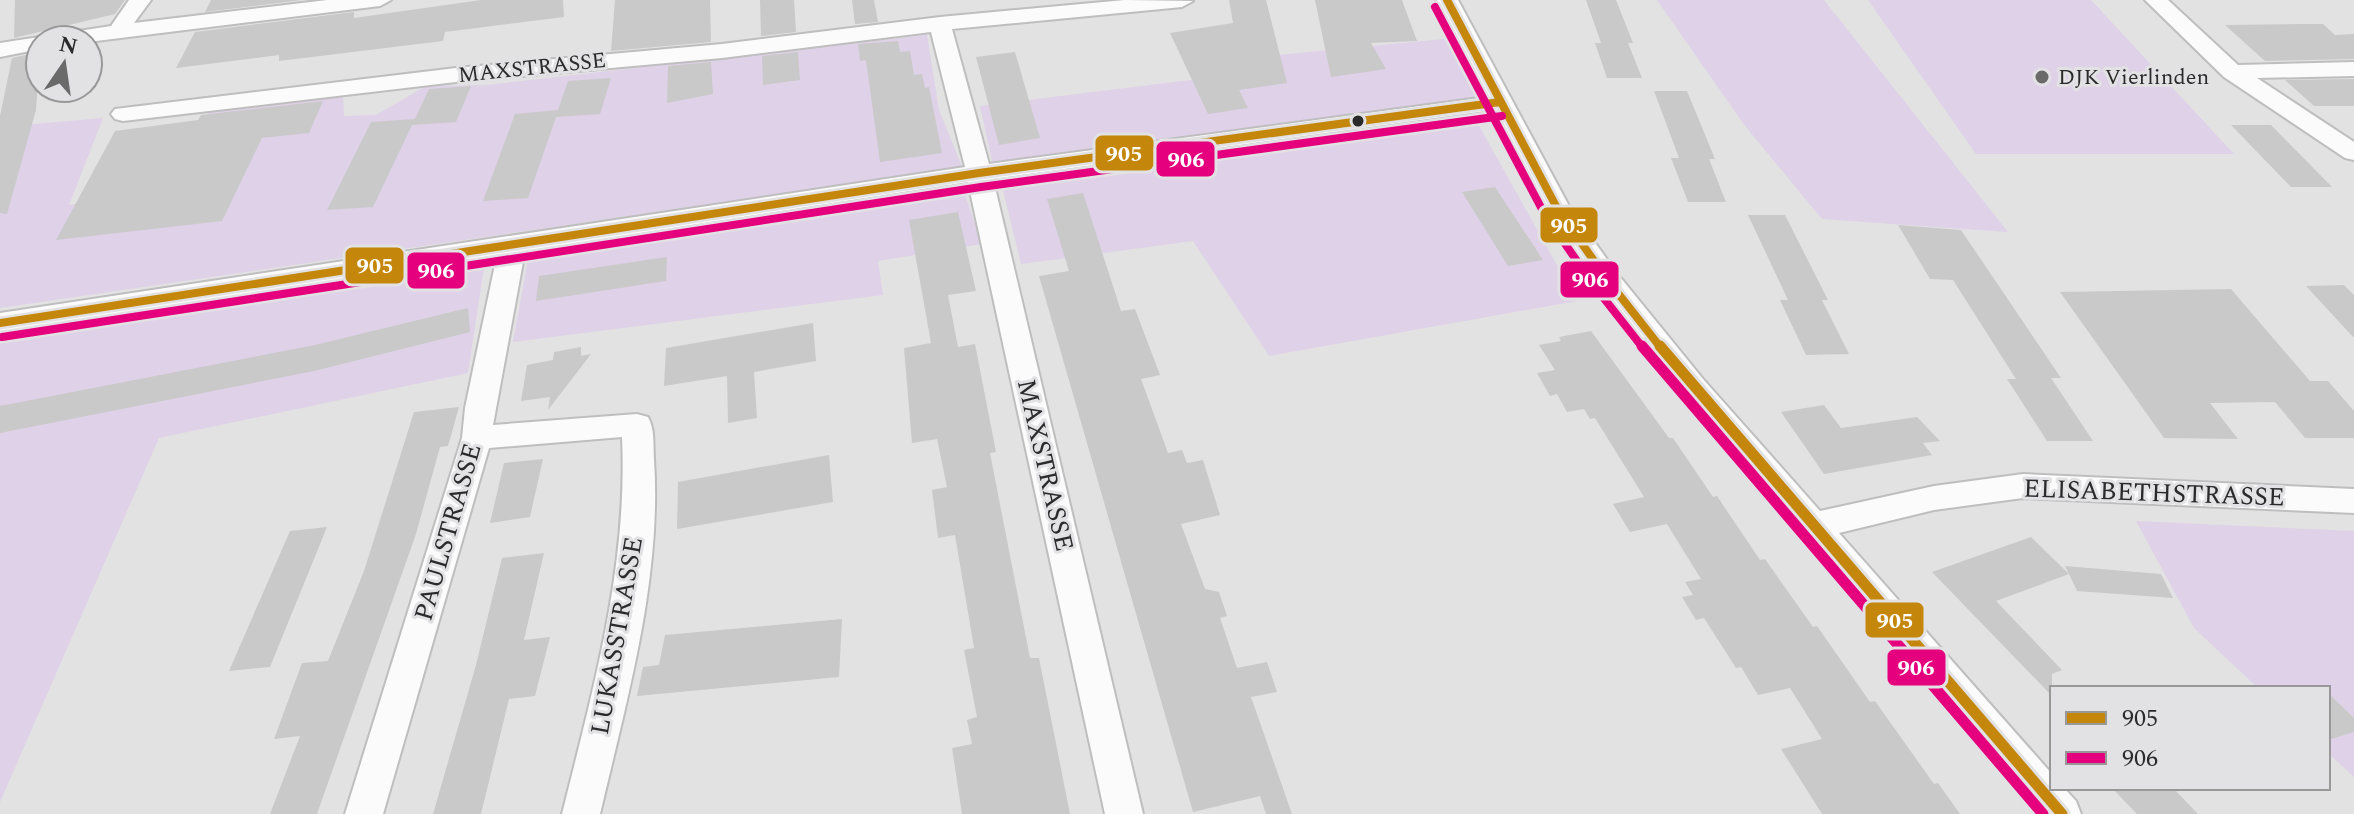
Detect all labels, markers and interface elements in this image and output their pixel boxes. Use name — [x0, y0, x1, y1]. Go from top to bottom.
north arrow — [24, 24, 104, 104]
text: N — [56, 28, 81, 64]
street label: MAXSTRASSE — [456, 44, 608, 92]
place label: DJK Vierlinden — [2058, 61, 2209, 94]
marker: DJK Vierlinden — [2033, 68, 2051, 86]
unlabelled marker — [1350, 113, 1366, 129]
line badge: 905 — [1094, 134, 1155, 172]
text: 905 — [1105, 138, 1143, 171]
line badge: 906 — [1155, 140, 1216, 178]
text: 906 — [1167, 144, 1205, 177]
line badge: 905 — [1539, 206, 1599, 244]
text: 905 — [1550, 210, 1588, 243]
line badge: 905 — [344, 246, 405, 285]
text: 905 — [356, 250, 394, 283]
line badge: 906 — [406, 251, 466, 290]
text: 906 — [417, 255, 455, 288]
line badge: 906 — [1559, 260, 1620, 299]
text: 906 — [1571, 264, 1609, 297]
street label: MAXSTRASSE — [1006, 375, 1084, 555]
street label: PAULSTRASSE — [404, 439, 492, 625]
street label: ELISABETHSTRASSE — [2023, 468, 2285, 518]
street label: LUKASSTRASSE — [580, 534, 654, 738]
line badge: 905 — [1864, 601, 1925, 639]
text: 905 — [1876, 605, 1914, 638]
line badge: 906 — [1886, 648, 1947, 687]
text: 906 — [1897, 652, 1935, 685]
legend — [2050, 686, 2330, 790]
text: 905 — [2122, 701, 2158, 737]
text: 906 — [2122, 741, 2158, 777]

